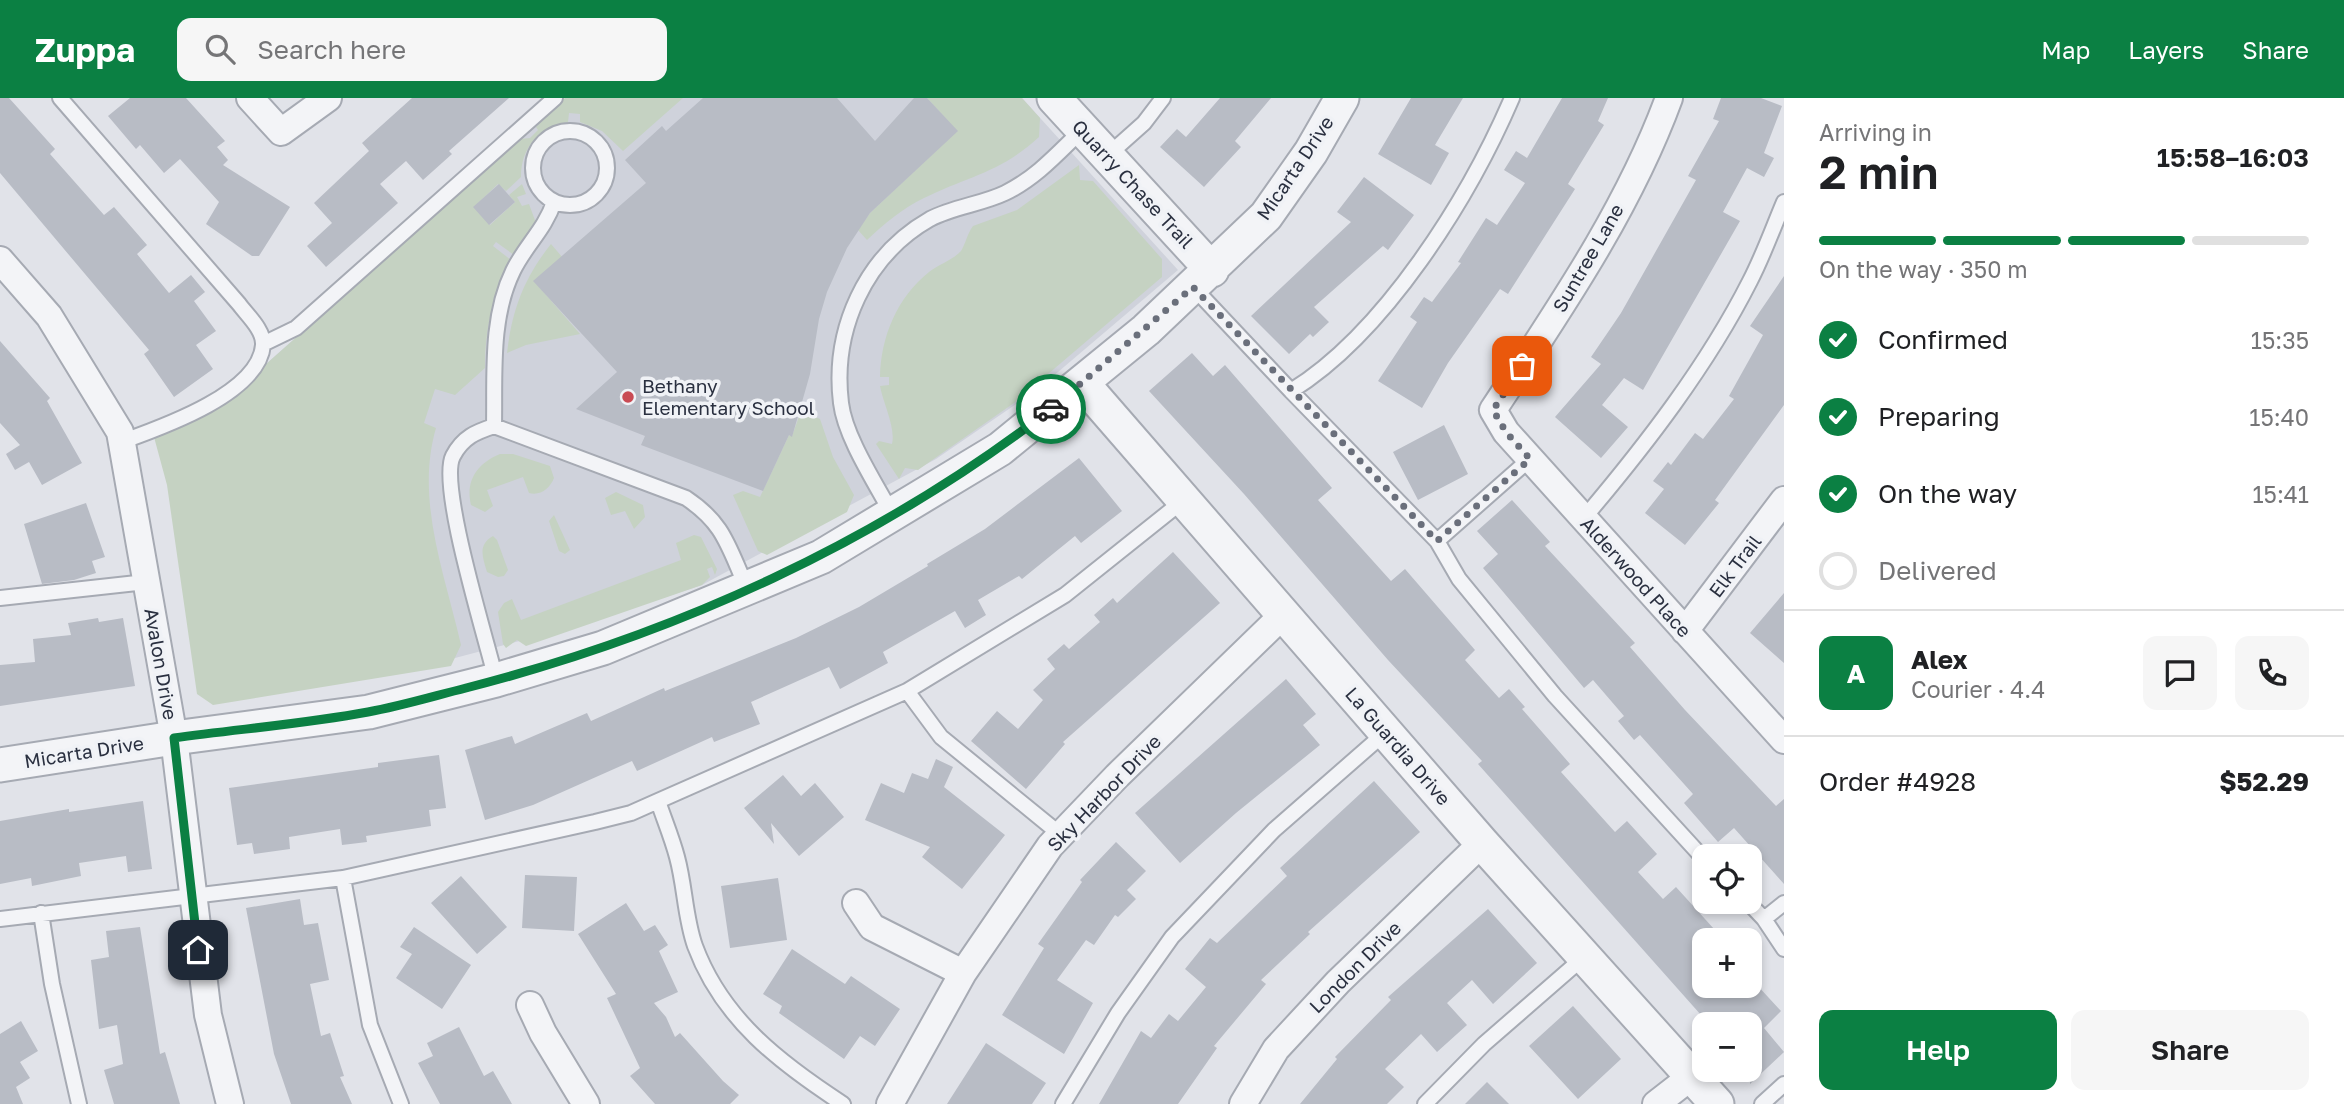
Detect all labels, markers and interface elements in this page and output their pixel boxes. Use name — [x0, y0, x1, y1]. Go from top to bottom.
search box — [177, 18, 667, 81]
text: Zuppa — [35, 30, 135, 69]
icon: search — [201, 30, 239, 68]
text: Search here — [257, 34, 406, 65]
text: Map — [2041, 35, 2090, 64]
text: Layers — [2128, 35, 2204, 64]
text: Share — [2242, 35, 2309, 64]
street label: Micarta Drive — [1251, 111, 1338, 224]
street label: Quarry Chase Trail — [1068, 115, 1199, 253]
text: Arriving in — [1819, 118, 1932, 146]
text: 15:58–16:03 — [2157, 142, 2309, 173]
text: 2 min — [1819, 144, 1939, 199]
street label: Suntree Lane — [1547, 200, 1628, 316]
text: On the way · 350 m — [1819, 255, 2028, 283]
icon: check — [1819, 321, 1857, 359]
text: Confirmed — [1878, 324, 2008, 355]
text: 15:35 — [2251, 326, 2309, 354]
pin — [1492, 336, 1552, 396]
icon: bag — [1503, 347, 1541, 385]
place label: Bethany Elementary School — [642, 374, 815, 419]
courier — [1016, 374, 1086, 444]
marker: Bethany Elementary School — [620, 389, 636, 405]
icon: car — [1032, 390, 1070, 428]
icon: check — [1819, 398, 1857, 436]
text: Preparing — [1878, 401, 2000, 432]
text: 15:40 — [2249, 403, 2309, 431]
icon: check — [1819, 475, 1857, 513]
text: On the way — [1878, 478, 2017, 509]
text: 15:41 — [2252, 480, 2309, 508]
street label: Alderwood Place — [1576, 512, 1696, 642]
street label: Elk Trail — [1704, 530, 1766, 602]
text: Delivered — [1878, 555, 1997, 586]
street label: Avalon Drive — [140, 606, 183, 722]
button: chat — [2143, 636, 2217, 710]
button: phone — [2235, 636, 2309, 710]
text: Alex — [1911, 644, 1968, 675]
text: A — [1847, 658, 1865, 689]
text: Courier · 4.4 — [1911, 675, 2045, 703]
street label: La Guardia Drive — [1341, 682, 1456, 809]
street label: Sky Harbor Drive — [1042, 729, 1165, 856]
street label: Micarta Drive — [23, 731, 145, 772]
text: Order #4928 — [1819, 766, 1976, 797]
text: $52.29 — [2219, 766, 2309, 797]
map controls — [1692, 844, 1762, 1082]
button: locate — [1692, 844, 1762, 914]
street label: London Drive — [1304, 916, 1405, 1017]
pin — [168, 920, 228, 980]
button: + — [1692, 928, 1762, 998]
icon: home — [179, 931, 217, 969]
button: Help — [1819, 1010, 2057, 1090]
button: Share — [2071, 1010, 2309, 1090]
button: − — [1692, 1012, 1762, 1082]

